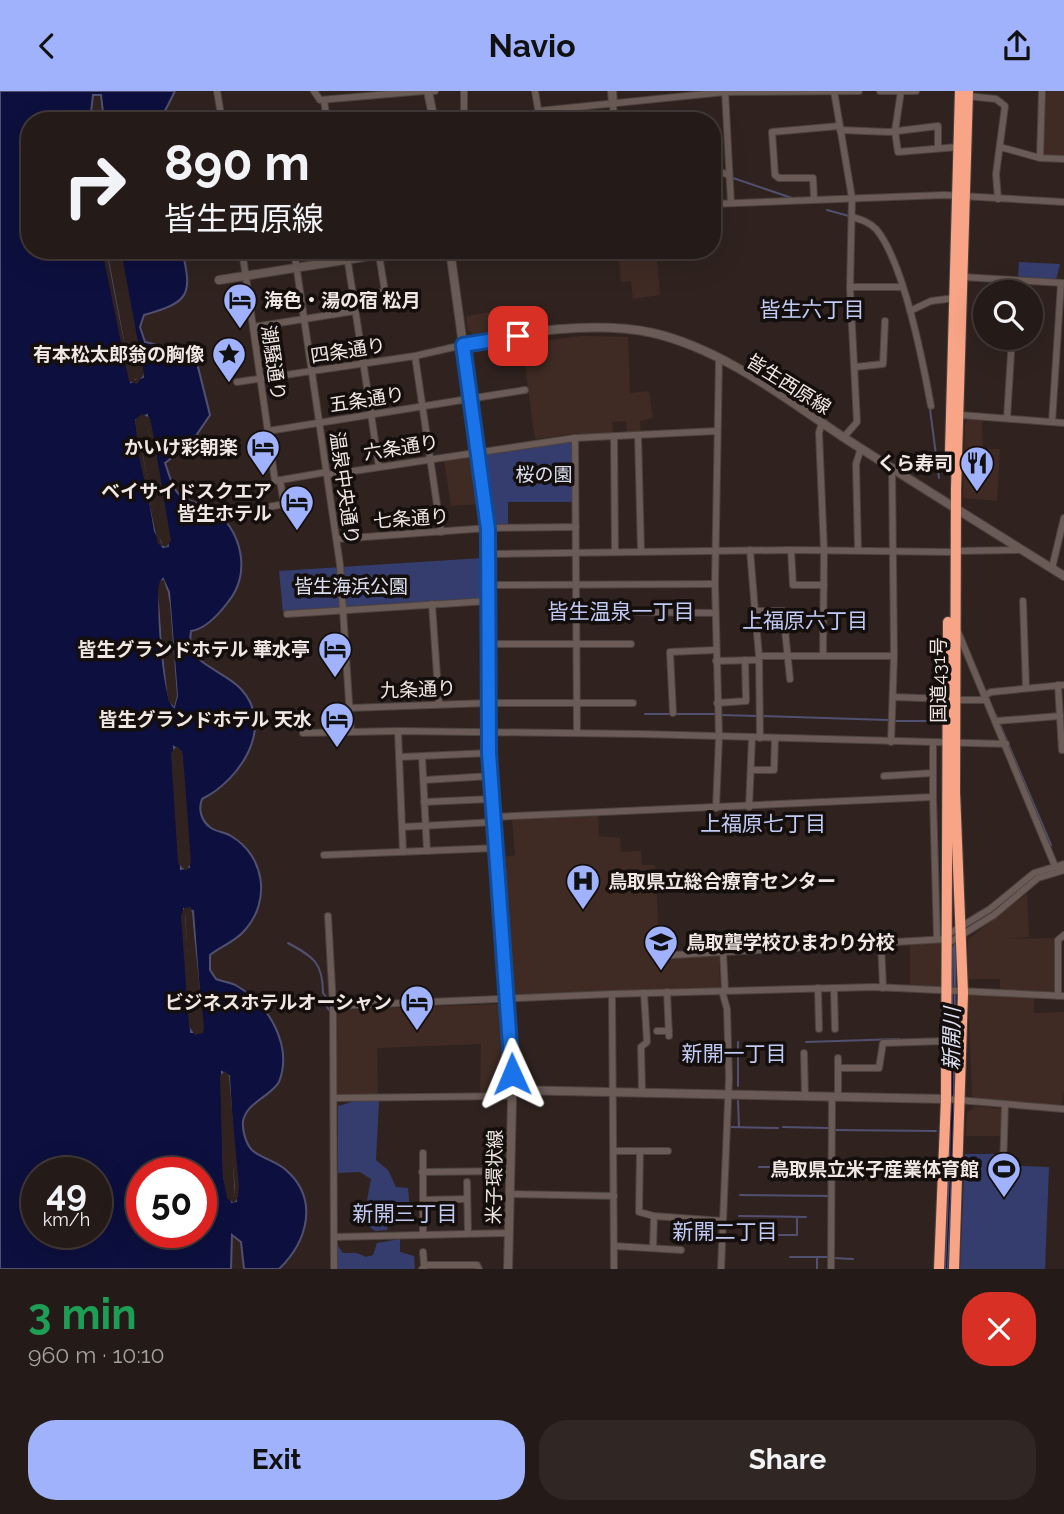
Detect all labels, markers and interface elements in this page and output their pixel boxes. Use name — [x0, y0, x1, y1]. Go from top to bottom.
icon: back — [28, 27, 66, 65]
text: Navio — [488, 27, 576, 64]
icon: share — [998, 27, 1036, 65]
text: 890 m — [164, 134, 310, 191]
icon: right — [49, 140, 140, 231]
text: 皆生西原線 — [164, 200, 324, 237]
map controls — [973, 280, 1043, 350]
button: search — [973, 280, 1043, 350]
hotel icon: 海色・湯の宿 松月 — [221, 281, 259, 330]
place label: 海色・湯の宿 松月 — [264, 289, 421, 311]
district label: 皆生六丁目 — [760, 297, 865, 322]
pin — [488, 306, 548, 366]
icon: arrive — [499, 317, 537, 355]
street label: 潮騒通り — [258, 324, 290, 402]
street label: 四条通り — [309, 333, 387, 367]
place icon: 有本松太郎翁の胸像 — [210, 335, 248, 384]
place label: 有本松太郎翁の胸像 — [33, 343, 204, 365]
street label: 皆生西原線 — [743, 349, 835, 419]
street label: 五条通り — [328, 382, 406, 416]
hotel icon: かいけ彩朝楽 — [244, 428, 282, 477]
street label: 温泉中央通り — [326, 430, 364, 546]
street label: 六条通り — [362, 430, 440, 464]
place label: かいけ彩朝楽 — [124, 436, 238, 458]
restaurant icon: くら寿司 — [958, 444, 996, 493]
place label: くら寿司 — [877, 452, 953, 474]
park label: 桜の園 — [515, 463, 573, 485]
place label: ベイサイドスクエア 皆生ホテル — [101, 480, 272, 524]
hotel icon: ベイサイドスクエア 皆生ホテル — [278, 483, 316, 532]
street label: 七条通り — [372, 504, 450, 532]
park label: 皆生海浜公園 — [294, 575, 408, 597]
district label: 皆生温泉一丁目 — [548, 599, 695, 624]
district label: 上福原六丁目 — [742, 608, 868, 633]
hotel icon: 皆生グランドホテル 華水亭 — [316, 630, 354, 679]
street label: 国道431号 — [927, 637, 949, 723]
place label: 皆生グランドホテル 華水亭 — [77, 638, 310, 660]
street label: 九条通り — [380, 677, 456, 701]
hotel icon: 皆生グランドホテル 天水 — [318, 700, 356, 749]
place label: 皆生グランドホテル 天水 — [98, 708, 312, 730]
district label: 上福原七丁目 — [700, 811, 826, 836]
hospital icon: 鳥取県立総合療育センター — [564, 862, 602, 911]
place label: 鳥取県立総合療育センター — [608, 870, 836, 892]
school or university icon: 鳥取聾学校ひまわり分校 — [642, 923, 680, 972]
place label: 鳥取聾学校ひまわり分校 — [686, 931, 895, 953]
hotel icon: ビジネスホテルオーシャン — [398, 983, 436, 1032]
place label: ビジネスホテルオーシャン — [164, 991, 392, 1013]
water label: 新開川 — [938, 1005, 965, 1071]
position arrow — [475, 1037, 549, 1111]
district label: 新開一丁目 — [682, 1041, 787, 1066]
street label: 米子環状線 — [482, 1129, 506, 1225]
sports icon: 鳥取県立米子産業体育館 — [985, 1150, 1023, 1199]
speed limit sign: 50 — [126, 1157, 217, 1248]
place label: 鳥取県立米子産業体育館 — [770, 1158, 979, 1180]
text: 49 — [46, 1173, 87, 1214]
district label: 新開三丁目 — [353, 1201, 458, 1226]
text: km/h — [43, 1209, 90, 1230]
district label: 新開二丁目 — [673, 1219, 778, 1244]
text: 3 min — [28, 1290, 137, 1339]
button: close — [962, 1292, 1036, 1366]
text: 960 m · 10:10 — [28, 1341, 165, 1368]
button: Exit — [28, 1420, 525, 1500]
button: Share — [539, 1420, 1036, 1500]

